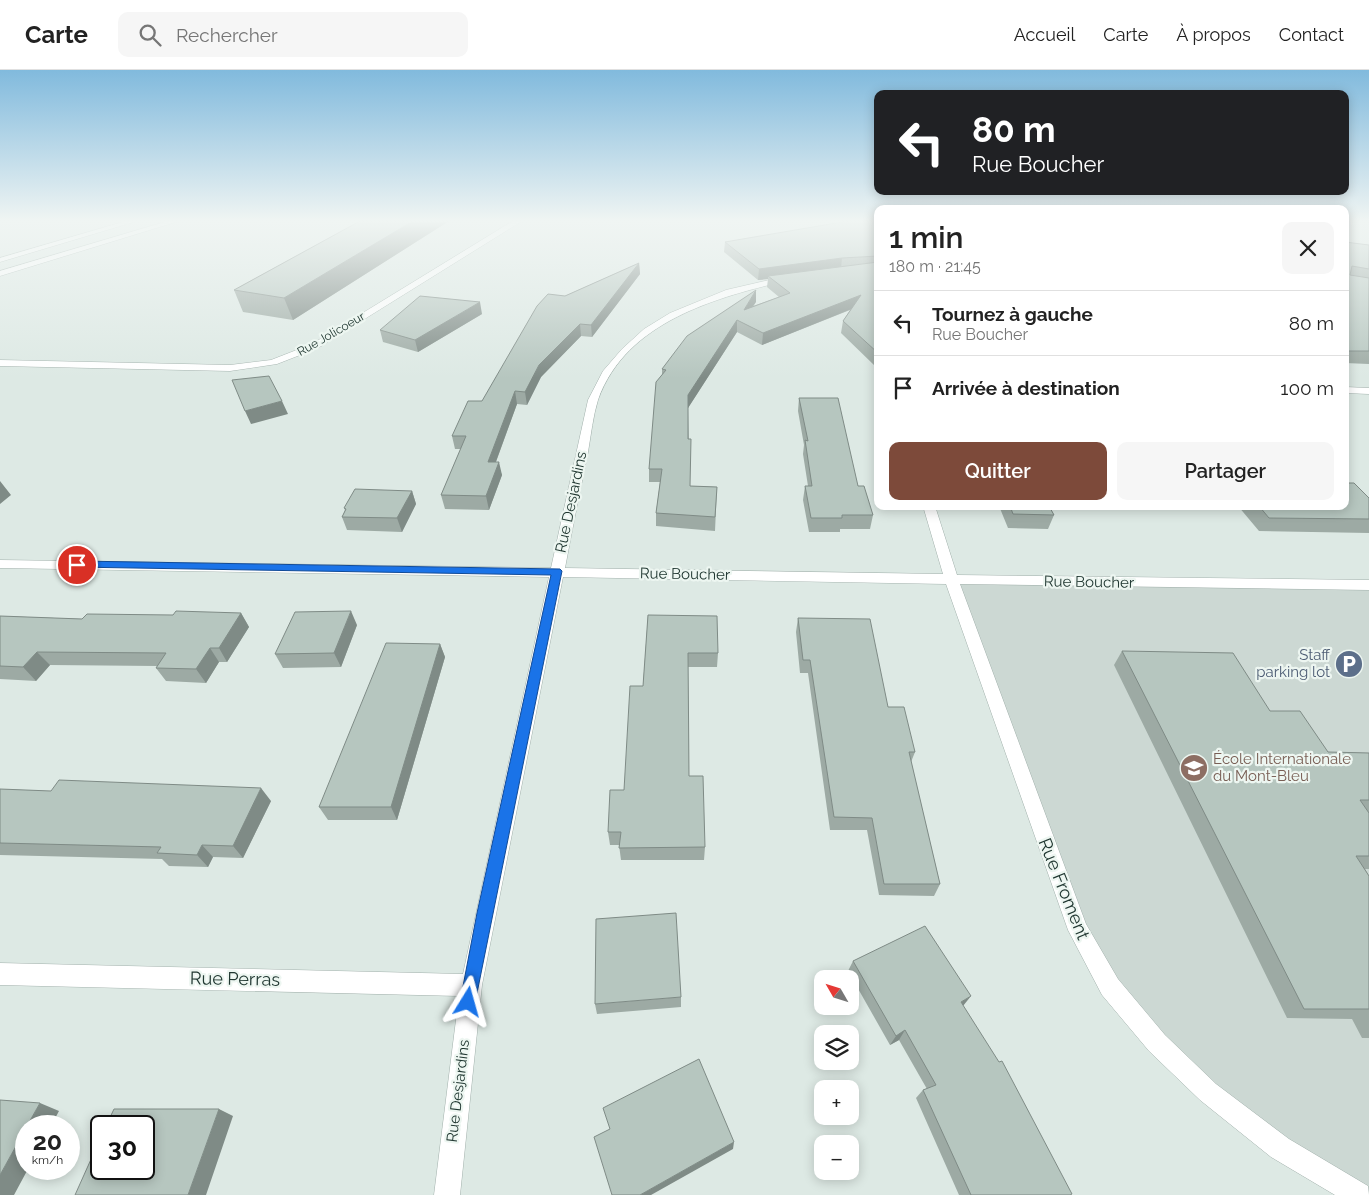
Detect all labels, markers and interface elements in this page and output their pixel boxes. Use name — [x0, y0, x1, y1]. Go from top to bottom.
search box — [118, 12, 468, 57]
text: Carte — [25, 20, 88, 49]
icon: search — [136, 21, 164, 49]
text: Rechercher — [176, 24, 278, 46]
text: Accueil — [1014, 24, 1075, 45]
text: Carte — [1103, 24, 1148, 45]
text: À propos — [1176, 24, 1251, 45]
text: Contact — [1279, 24, 1344, 45]
text: 80 m — [972, 109, 1056, 150]
icon: left — [889, 110, 954, 175]
text: Rue Boucher — [972, 151, 1104, 177]
text: 1 min — [889, 220, 964, 255]
button: close — [1282, 222, 1334, 274]
text: 180 m · 21:45 — [889, 257, 981, 276]
text: Tournez à gauche — [932, 303, 1093, 325]
street label: Rue Jolicoeur — [295, 309, 368, 359]
icon: left — [889, 309, 917, 337]
text: 80 m — [1289, 312, 1334, 334]
text: Rue Boucher — [932, 325, 1028, 344]
icon: arrive — [889, 374, 917, 402]
text: Arrivée à destination — [932, 377, 1120, 399]
text: 100 m — [1280, 377, 1334, 399]
button: Quitter — [889, 442, 1107, 500]
button: Partager — [1117, 442, 1334, 500]
street label: Rue Desjardins — [551, 450, 591, 554]
pin — [56, 544, 98, 586]
icon: arrive — [63, 551, 91, 579]
street label: Rue Boucher — [640, 564, 731, 584]
street label: Rue Boucher — [1044, 572, 1135, 592]
place label: Staff parking lot — [1256, 646, 1330, 681]
parking icon: Staff parking lot — [1334, 649, 1364, 679]
place label: École Internationale du Mont-Bleu — [1213, 750, 1351, 785]
school or university icon: École Internationale du Mont-Bleu — [1179, 753, 1209, 783]
street label: Rue Froment — [1035, 835, 1094, 943]
street label: Rue Perras — [190, 967, 281, 990]
north arrow — [814, 970, 859, 1015]
map controls — [814, 970, 859, 1180]
position arrow — [441, 975, 493, 1027]
button: layers — [814, 1025, 859, 1070]
street label: Rue Desjardins — [443, 1039, 473, 1143]
button: + — [814, 1080, 859, 1125]
speed limit sign: 30 — [90, 1115, 155, 1180]
text: 20 — [33, 1126, 62, 1156]
button: − — [814, 1135, 859, 1180]
text: km/h — [32, 1153, 63, 1167]

